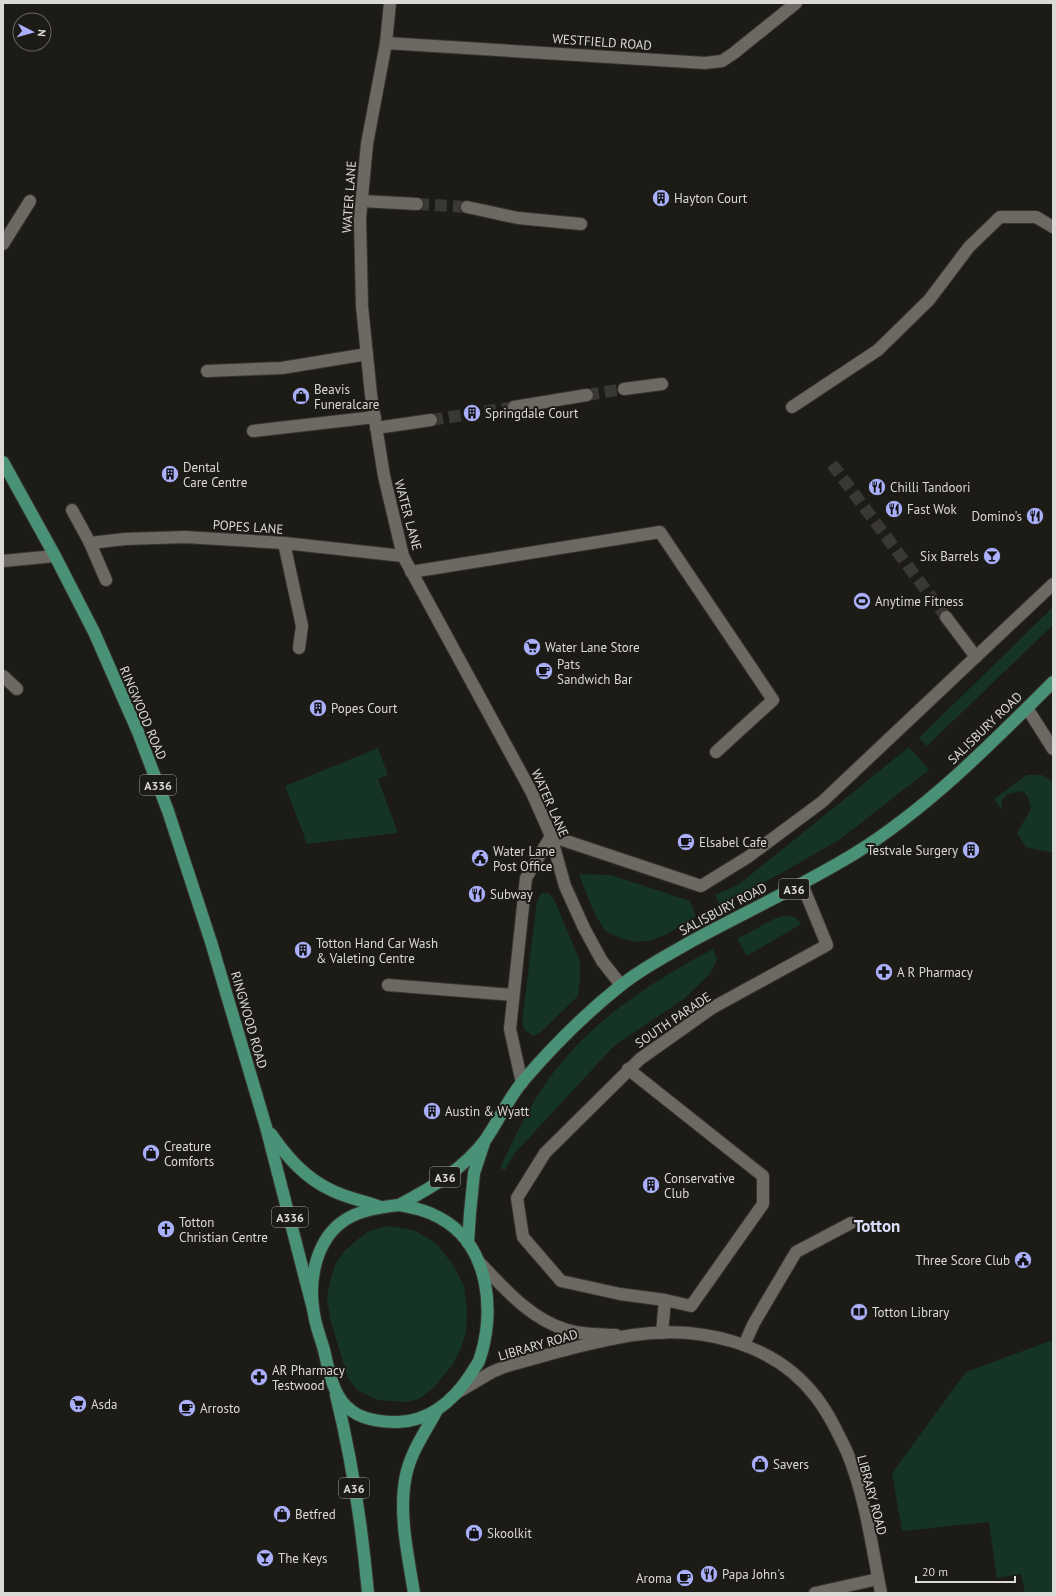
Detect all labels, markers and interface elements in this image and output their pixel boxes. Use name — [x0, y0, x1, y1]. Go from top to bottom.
north arrow — [12, 12, 52, 52]
text: N — [35, 29, 49, 37]
street label: WESTFIELD ROAD — [552, 30, 652, 54]
street label: WATER LANE — [338, 160, 360, 234]
building icon: Hayton Court — [651, 188, 671, 208]
place label: Hayton Court — [674, 190, 748, 207]
place label: Beavis Funeralcare — [314, 381, 379, 413]
shop icon: Beavis Funeralcare — [291, 386, 311, 406]
building icon: Springdale Court — [462, 403, 482, 423]
place label: Springdale Court — [485, 405, 579, 422]
place label: Dental Care Centre — [183, 459, 247, 491]
building icon: Dental Care Centre — [160, 464, 180, 484]
restaurant icon: Chilli Tandoori — [867, 477, 887, 497]
street label: WATER LANE — [390, 478, 426, 552]
place label: Chilli Tandoori — [890, 479, 970, 496]
restaurant icon: Fast Wok — [884, 499, 904, 519]
place label: Fast Wok — [907, 501, 957, 518]
restaurant icon: Domino's — [1025, 506, 1045, 526]
place label: Domino's — [972, 508, 1022, 525]
street label: POPES LANE — [212, 516, 284, 538]
bar icon: Six Barrels — [982, 546, 1002, 566]
place label: Six Barrels — [920, 548, 979, 565]
sports icon: Anytime Fitness — [852, 591, 872, 611]
place label: Anytime Fitness — [875, 593, 964, 610]
supermarket icon: Water Lane Store — [522, 637, 542, 657]
place label: Water Lane Store — [545, 639, 640, 656]
place label: Pats Sandwich Bar — [557, 656, 633, 688]
cafe icon: Pats Sandwich Bar — [534, 661, 554, 681]
street label: RINGWOOD ROAD — [116, 664, 170, 762]
street label: SALISBURY ROAD — [944, 688, 1026, 768]
building icon: Popes Court — [308, 698, 328, 718]
place label: Popes Court — [331, 700, 398, 717]
street label: WATER LANE — [527, 766, 573, 840]
road number: A336 — [140, 775, 176, 795]
cafe icon: Elsabel Cafe — [676, 832, 696, 852]
place label: Elsabel Cafe — [699, 834, 767, 851]
building icon: Testvale Surgery — [961, 840, 981, 860]
place label: Testvale Surgery — [867, 842, 958, 859]
place label: Water Lane Post Office — [493, 843, 555, 875]
public building icon: Water Lane Post Office — [470, 848, 490, 868]
street label: SALISBURY ROAD — [676, 879, 770, 939]
road number: A36 — [779, 879, 809, 899]
restaurant icon: Subway — [467, 884, 487, 904]
place label: Subway — [490, 886, 533, 903]
place label: Totton Hand Car Wash & Valeting Centre — [316, 935, 438, 967]
building icon: Totton Hand Car Wash & Valeting Centre — [293, 940, 313, 960]
pharmacy icon: A R Pharmacy — [874, 962, 894, 982]
place label: A R Pharmacy — [897, 964, 973, 981]
street label: RINGWOOD ROAD — [227, 969, 271, 1071]
street label: SOUTH PARADE — [632, 988, 714, 1052]
building icon: Austin & Wyatt — [422, 1101, 442, 1121]
place label: Austin & Wyatt — [445, 1103, 530, 1120]
place label: Creature Comforts — [164, 1138, 214, 1170]
shop icon: Creature Comforts — [141, 1143, 161, 1163]
road number: A36 — [430, 1167, 460, 1187]
place label: Conservative Club — [664, 1170, 735, 1202]
building icon: Conservative Club — [641, 1175, 661, 1195]
road number: A336 — [272, 1207, 308, 1227]
place label: Totton Christian Centre — [179, 1214, 268, 1246]
district label: Totton — [854, 1215, 900, 1237]
church icon: Totton Christian Centre — [156, 1219, 176, 1239]
public building icon: Three Score Club — [1013, 1250, 1033, 1270]
place label: Three Score Club — [916, 1252, 1010, 1269]
library icon: Totton Library — [849, 1302, 869, 1322]
place label: Totton Library — [872, 1304, 949, 1321]
street label: LIBRARY ROAD — [496, 1325, 580, 1365]
place label: AR Pharmacy Testwood — [272, 1362, 345, 1394]
pharmacy icon: AR Pharmacy Testwood — [249, 1367, 269, 1387]
supermarket icon: Asda — [68, 1394, 88, 1414]
place label: Asda — [91, 1396, 118, 1413]
cafe icon: Arrosto — [177, 1398, 197, 1418]
place label: Arrosto — [200, 1400, 240, 1417]
street label: LIBRARY ROAD — [853, 1453, 891, 1537]
shop icon: Savers — [750, 1454, 770, 1474]
place label: Savers — [773, 1456, 809, 1473]
road number: A36 — [339, 1478, 369, 1498]
shop icon: Betfred — [272, 1504, 292, 1524]
place label: Betfred — [295, 1506, 336, 1523]
shop icon: Skoolkit — [464, 1523, 484, 1543]
place label: Skoolkit — [487, 1525, 532, 1542]
bar icon: The Keys — [255, 1548, 275, 1568]
place label: The Keys — [278, 1550, 328, 1567]
scale bar — [916, 1558, 1015, 1584]
restaurant icon: Papa John's — [699, 1564, 719, 1584]
text: 20 m — [922, 1564, 948, 1579]
place label: Papa John's — [722, 1566, 785, 1583]
cafe icon: Aroma — [675, 1568, 695, 1588]
place label: Aroma — [636, 1570, 672, 1587]

